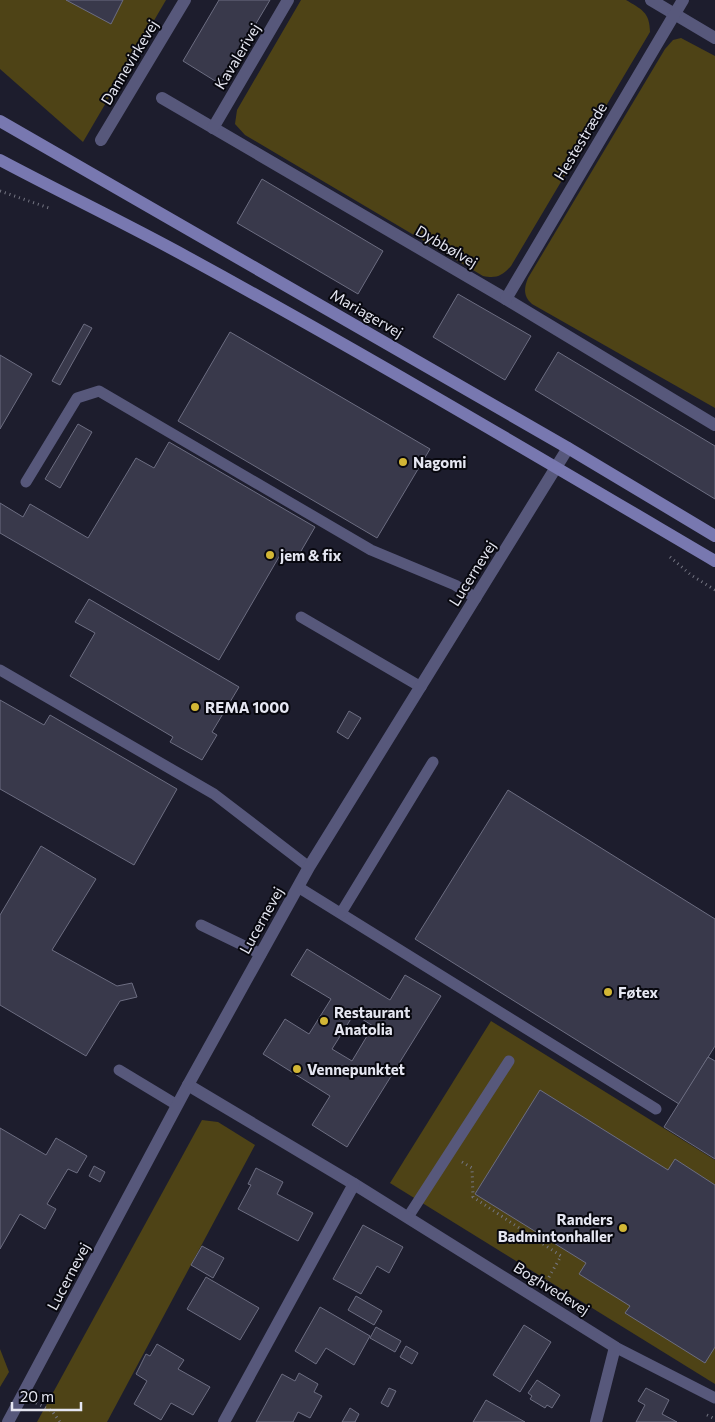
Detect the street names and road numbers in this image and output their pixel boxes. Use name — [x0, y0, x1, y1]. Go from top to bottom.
street label: Dannevirkevej — [97, 16, 161, 108]
street label: Kavalerivej — [210, 20, 264, 92]
street label: Hestestræde — [550, 99, 610, 183]
street label: Dybbølvej — [413, 221, 481, 271]
street label: Mariagervej — [328, 285, 406, 341]
street label: Lucernevej — [445, 537, 499, 609]
street label: Lucernevej — [235, 883, 287, 957]
street label: Lucernevej — [43, 1239, 93, 1313]
street label: Boghvedevej — [511, 1258, 593, 1318]

